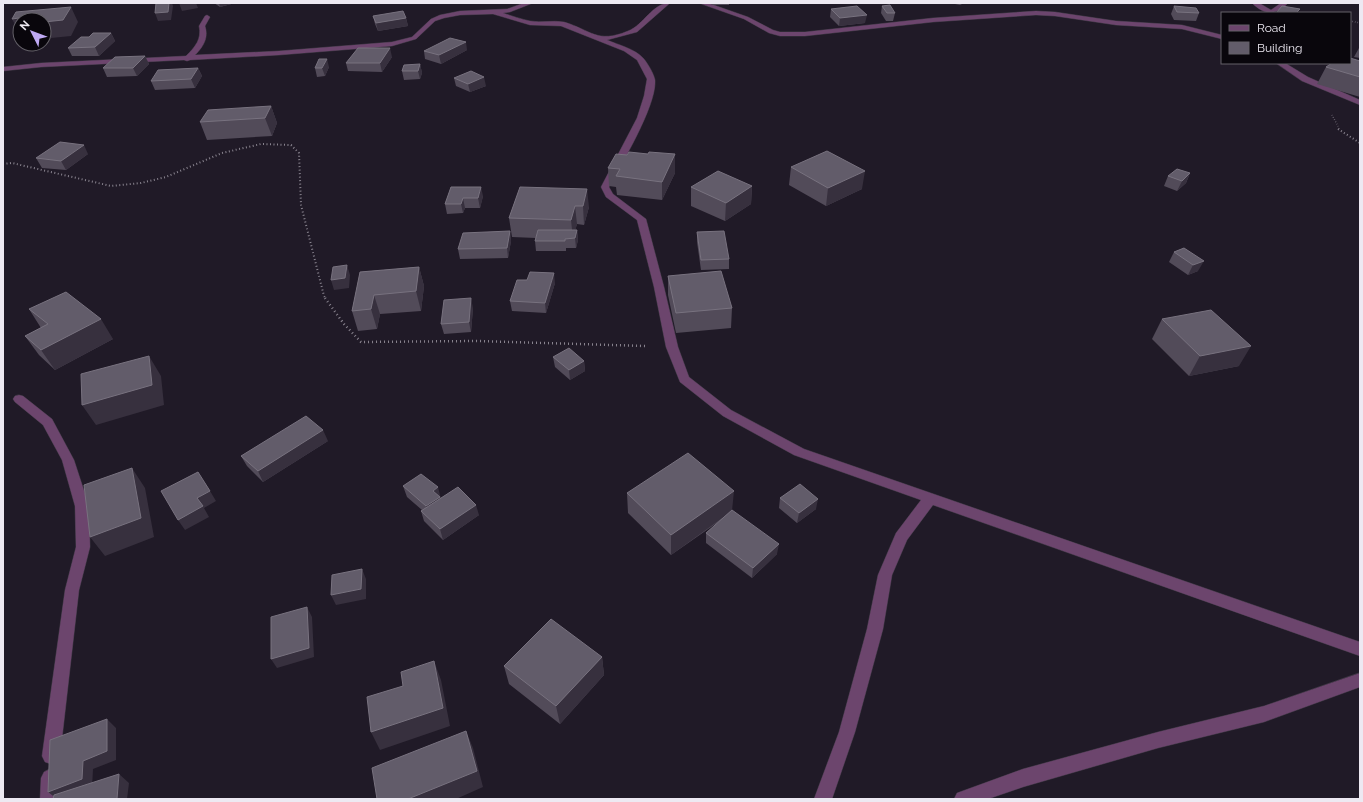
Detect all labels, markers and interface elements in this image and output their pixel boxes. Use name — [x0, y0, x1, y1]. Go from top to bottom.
north arrow — [12, 12, 52, 52]
legend — [1221, 12, 1351, 64]
text: N — [17, 18, 33, 33]
text: Road — [1257, 21, 1286, 35]
text: Building — [1257, 41, 1303, 55]

